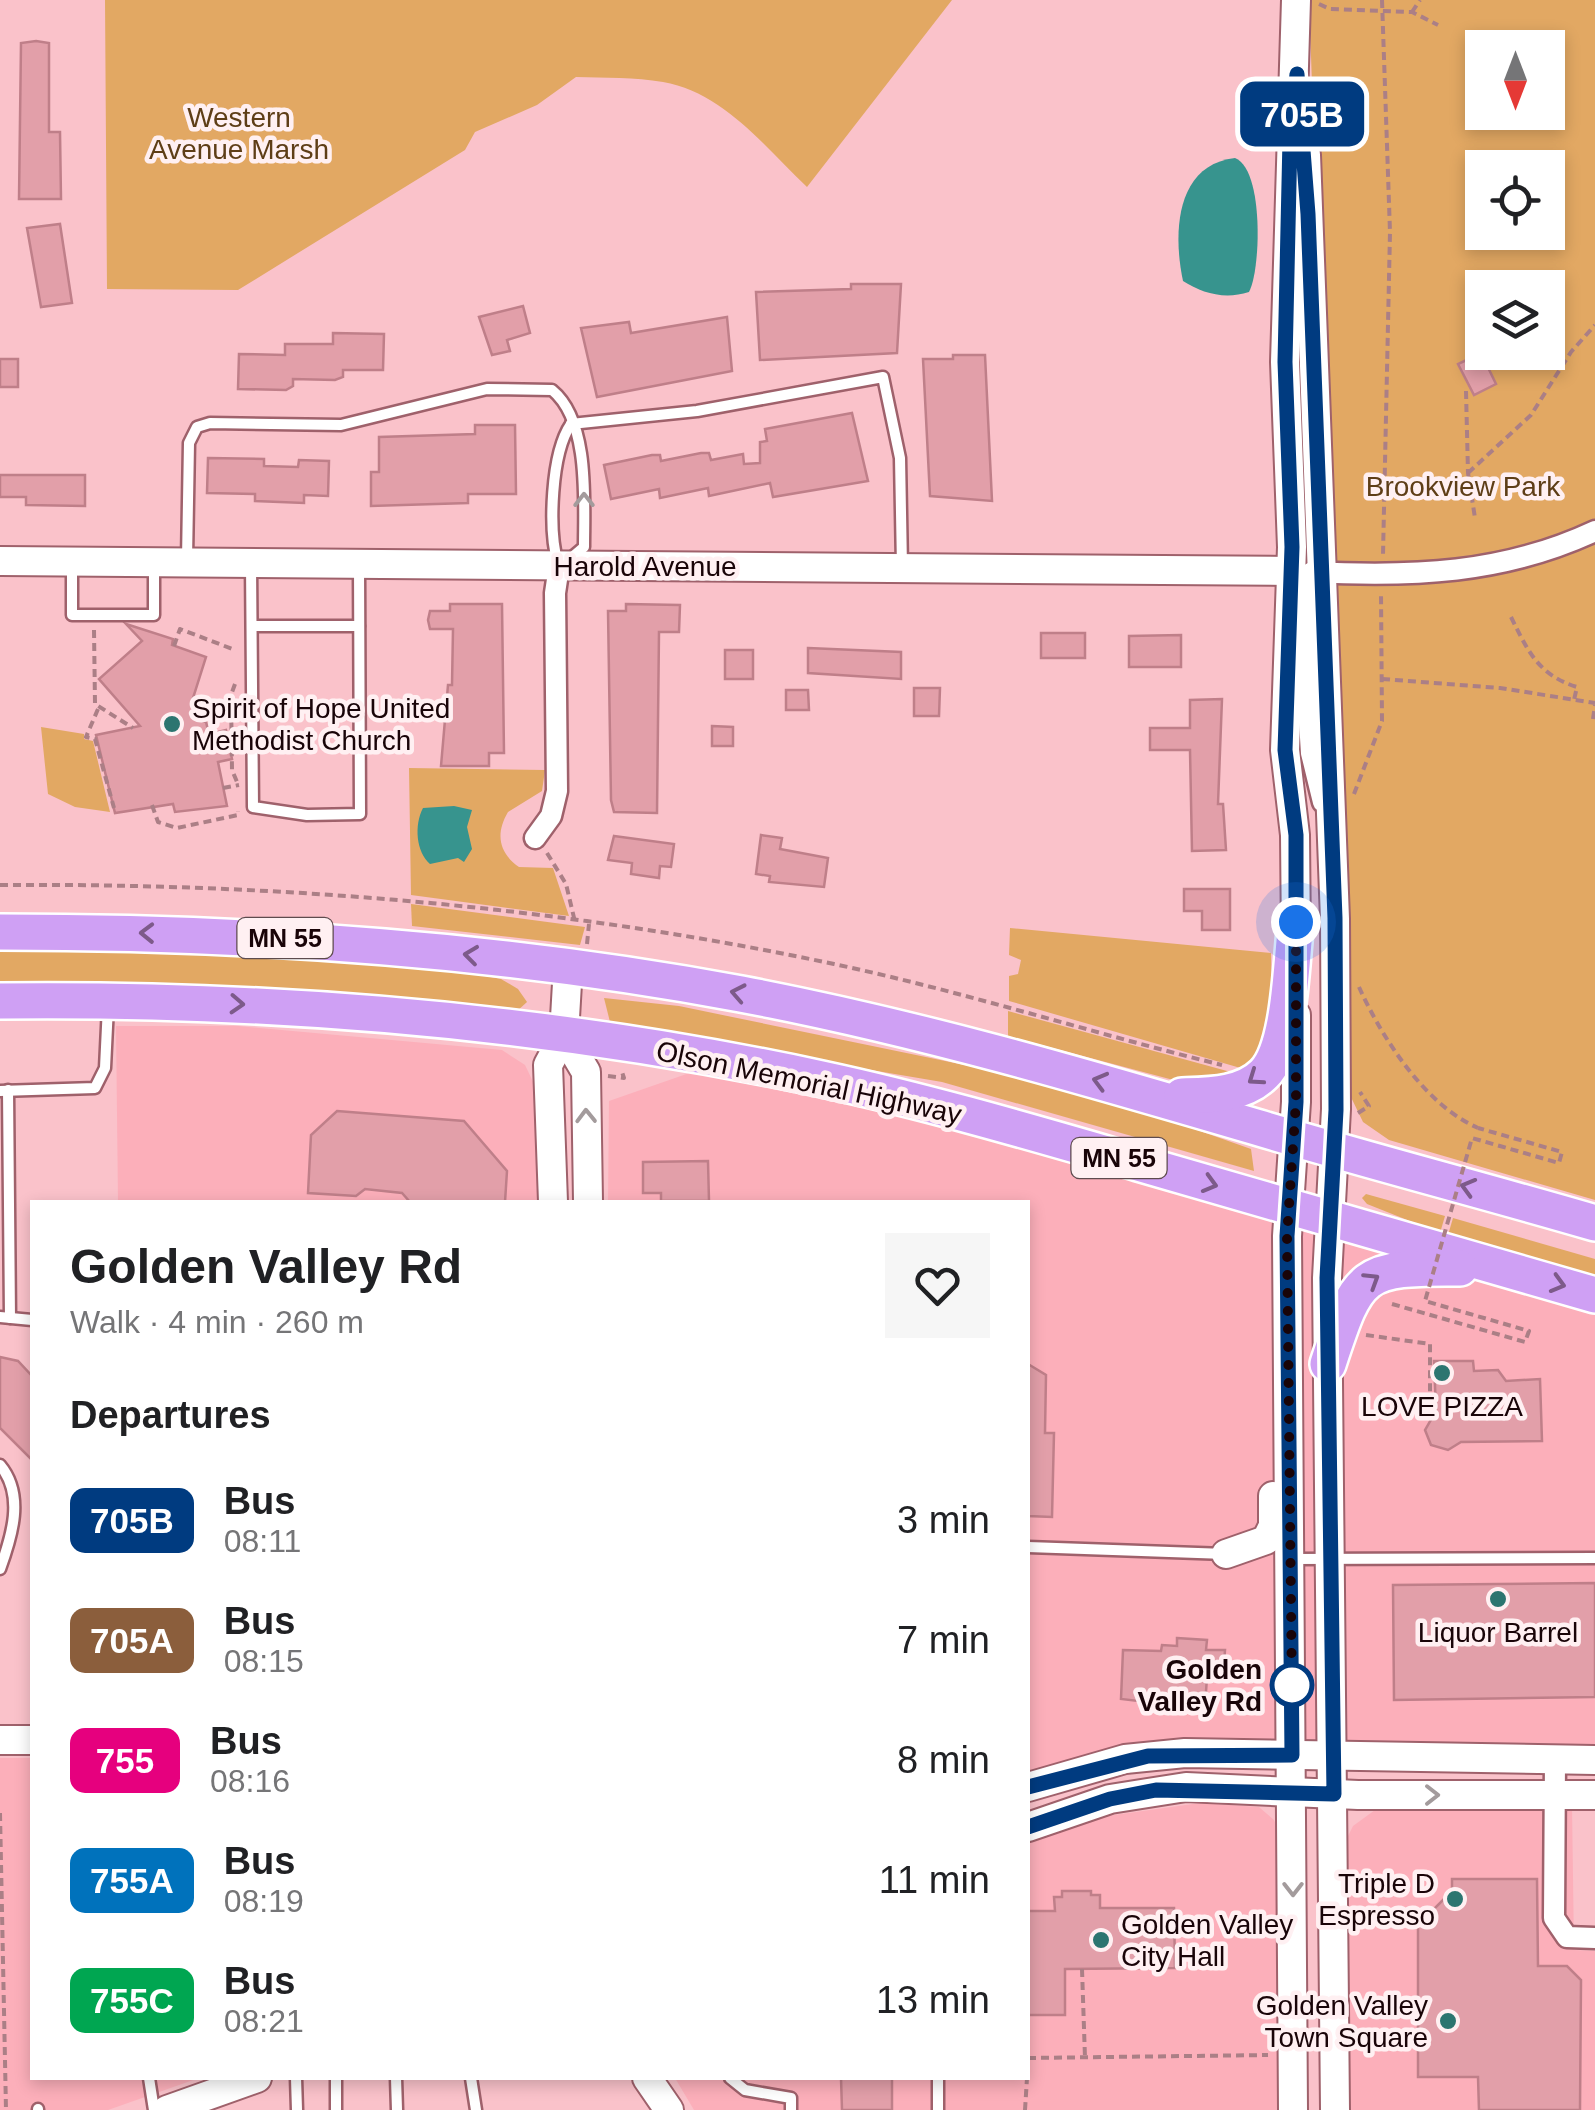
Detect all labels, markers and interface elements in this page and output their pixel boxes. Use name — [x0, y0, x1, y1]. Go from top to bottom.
north arrow — [1465, 30, 1565, 130]
map controls — [1465, 30, 1565, 370]
line badge: 705B — [1232, 82, 1372, 146]
text: 705B — [1260, 95, 1344, 134]
park label: Western Avenue Marsh — [149, 102, 329, 165]
button: locate — [1465, 150, 1565, 250]
button: layers — [1465, 270, 1565, 370]
park label: Brookview Park — [1366, 471, 1561, 502]
one-way arrow — [573, 491, 595, 506]
street label: Harold Avenue — [553, 551, 737, 582]
place label: Spirit of Hope United Methodist Church — [192, 693, 450, 756]
marker: Spirit of Hope United Methodist Church — [161, 713, 183, 735]
your location — [1271, 897, 1321, 947]
road number: MN 55 — [238, 918, 332, 958]
one-way arrow — [139, 923, 155, 944]
one-way arrow — [463, 945, 479, 966]
one-way arrow — [730, 984, 747, 1005]
one-way arrow — [230, 993, 246, 1014]
street label: Olson Memorial Highway — [653, 1035, 964, 1130]
one-way arrow — [1248, 1066, 1266, 1084]
one-way arrow — [1093, 1072, 1110, 1093]
one-way arrow — [576, 1107, 597, 1123]
road number: MN 55 — [1072, 1138, 1166, 1178]
one-way arrow — [1201, 1172, 1218, 1193]
one-way arrow — [1460, 1178, 1477, 1199]
button: heart — [885, 1233, 990, 1338]
text: Golden Valley Rd — [70, 1240, 462, 1293]
one-way arrow — [1549, 1272, 1566, 1293]
one-way arrow — [1361, 1274, 1379, 1293]
text: Walk · 4 min · 260 m — [70, 1304, 364, 1340]
marker: LOVE PIZZA — [1431, 1362, 1453, 1384]
place label: LOVE PIZZA — [1361, 1391, 1523, 1422]
text: Departures — [70, 1394, 271, 1436]
text: Bus — [224, 1480, 295, 1522]
text: 3 min — [897, 1499, 990, 1541]
text: 705B — [90, 1501, 174, 1540]
text: 08:11 — [224, 1523, 301, 1559]
marker: Liquor Barrel — [1487, 1588, 1509, 1610]
text: Bus — [224, 1600, 295, 1642]
place label: Liquor Barrel — [1418, 1617, 1578, 1648]
text: 7 min — [897, 1619, 990, 1661]
text: 705A — [90, 1621, 174, 1660]
text: 08:15 — [224, 1643, 304, 1679]
place label: Golden Valley Rd — [1137, 1654, 1262, 1717]
marker: Golden Valley Rd — [1271, 1664, 1313, 1706]
text: Bus — [210, 1720, 282, 1762]
text: 8 min — [897, 1739, 990, 1781]
text: 755 — [96, 1741, 154, 1780]
text: 08:16 — [210, 1763, 290, 1799]
one-way arrow — [1424, 1784, 1440, 1806]
text: Bus — [224, 1840, 295, 1882]
text: 11 min — [879, 1859, 990, 1901]
text: 755A — [90, 1861, 174, 1900]
place label: Triple D Espresso — [1318, 1868, 1435, 1931]
one-way arrow — [1282, 1882, 1304, 1897]
text: 08:19 — [224, 1883, 304, 1919]
marker: Triple D Espresso — [1444, 1888, 1466, 1910]
place label: Golden Valley City Hall — [1121, 1909, 1293, 1972]
marker: Golden Valley City Hall — [1090, 1929, 1112, 1951]
text: Bus — [224, 1960, 295, 2002]
text: 13 min — [876, 1979, 990, 2021]
text: 755C — [90, 1981, 174, 2020]
place label: Golden Valley Town Square — [1256, 1990, 1428, 2053]
text: 08:21 — [224, 2003, 304, 2039]
marker: Golden Valley Town Square — [1437, 2010, 1459, 2032]

